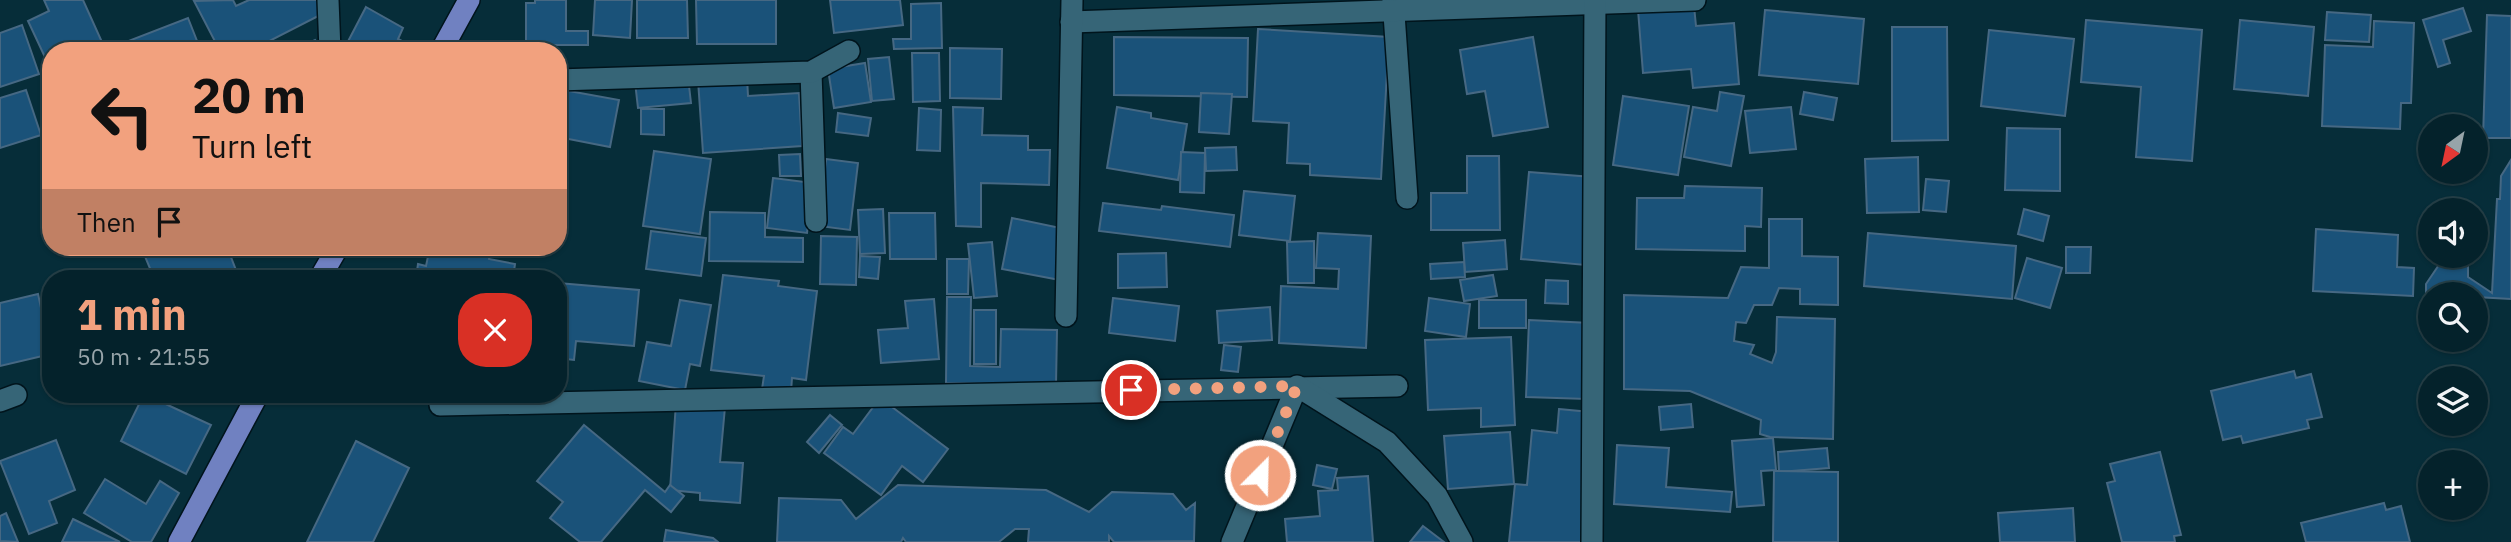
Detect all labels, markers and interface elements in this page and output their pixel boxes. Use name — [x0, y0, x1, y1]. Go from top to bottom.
text: 20 m — [192, 63, 306, 126]
icon: left — [77, 70, 168, 161]
north arrow — [2418, 114, 2488, 184]
map controls — [2418, 114, 2488, 520]
text: Turn left — [192, 125, 312, 167]
button: sound — [2418, 198, 2488, 268]
icon: arrive — [150, 203, 188, 241]
text: Then — [77, 205, 136, 239]
button: search — [2418, 282, 2488, 352]
text: 1 min — [77, 287, 187, 342]
button: close — [458, 293, 532, 367]
text: 50 m · 21:55 — [77, 341, 210, 371]
pin — [1101, 360, 1161, 420]
button: layers — [2418, 366, 2488, 436]
icon: arrive — [1112, 371, 1150, 409]
position arrow — [1223, 438, 1297, 512]
button: + — [2418, 450, 2488, 520]

